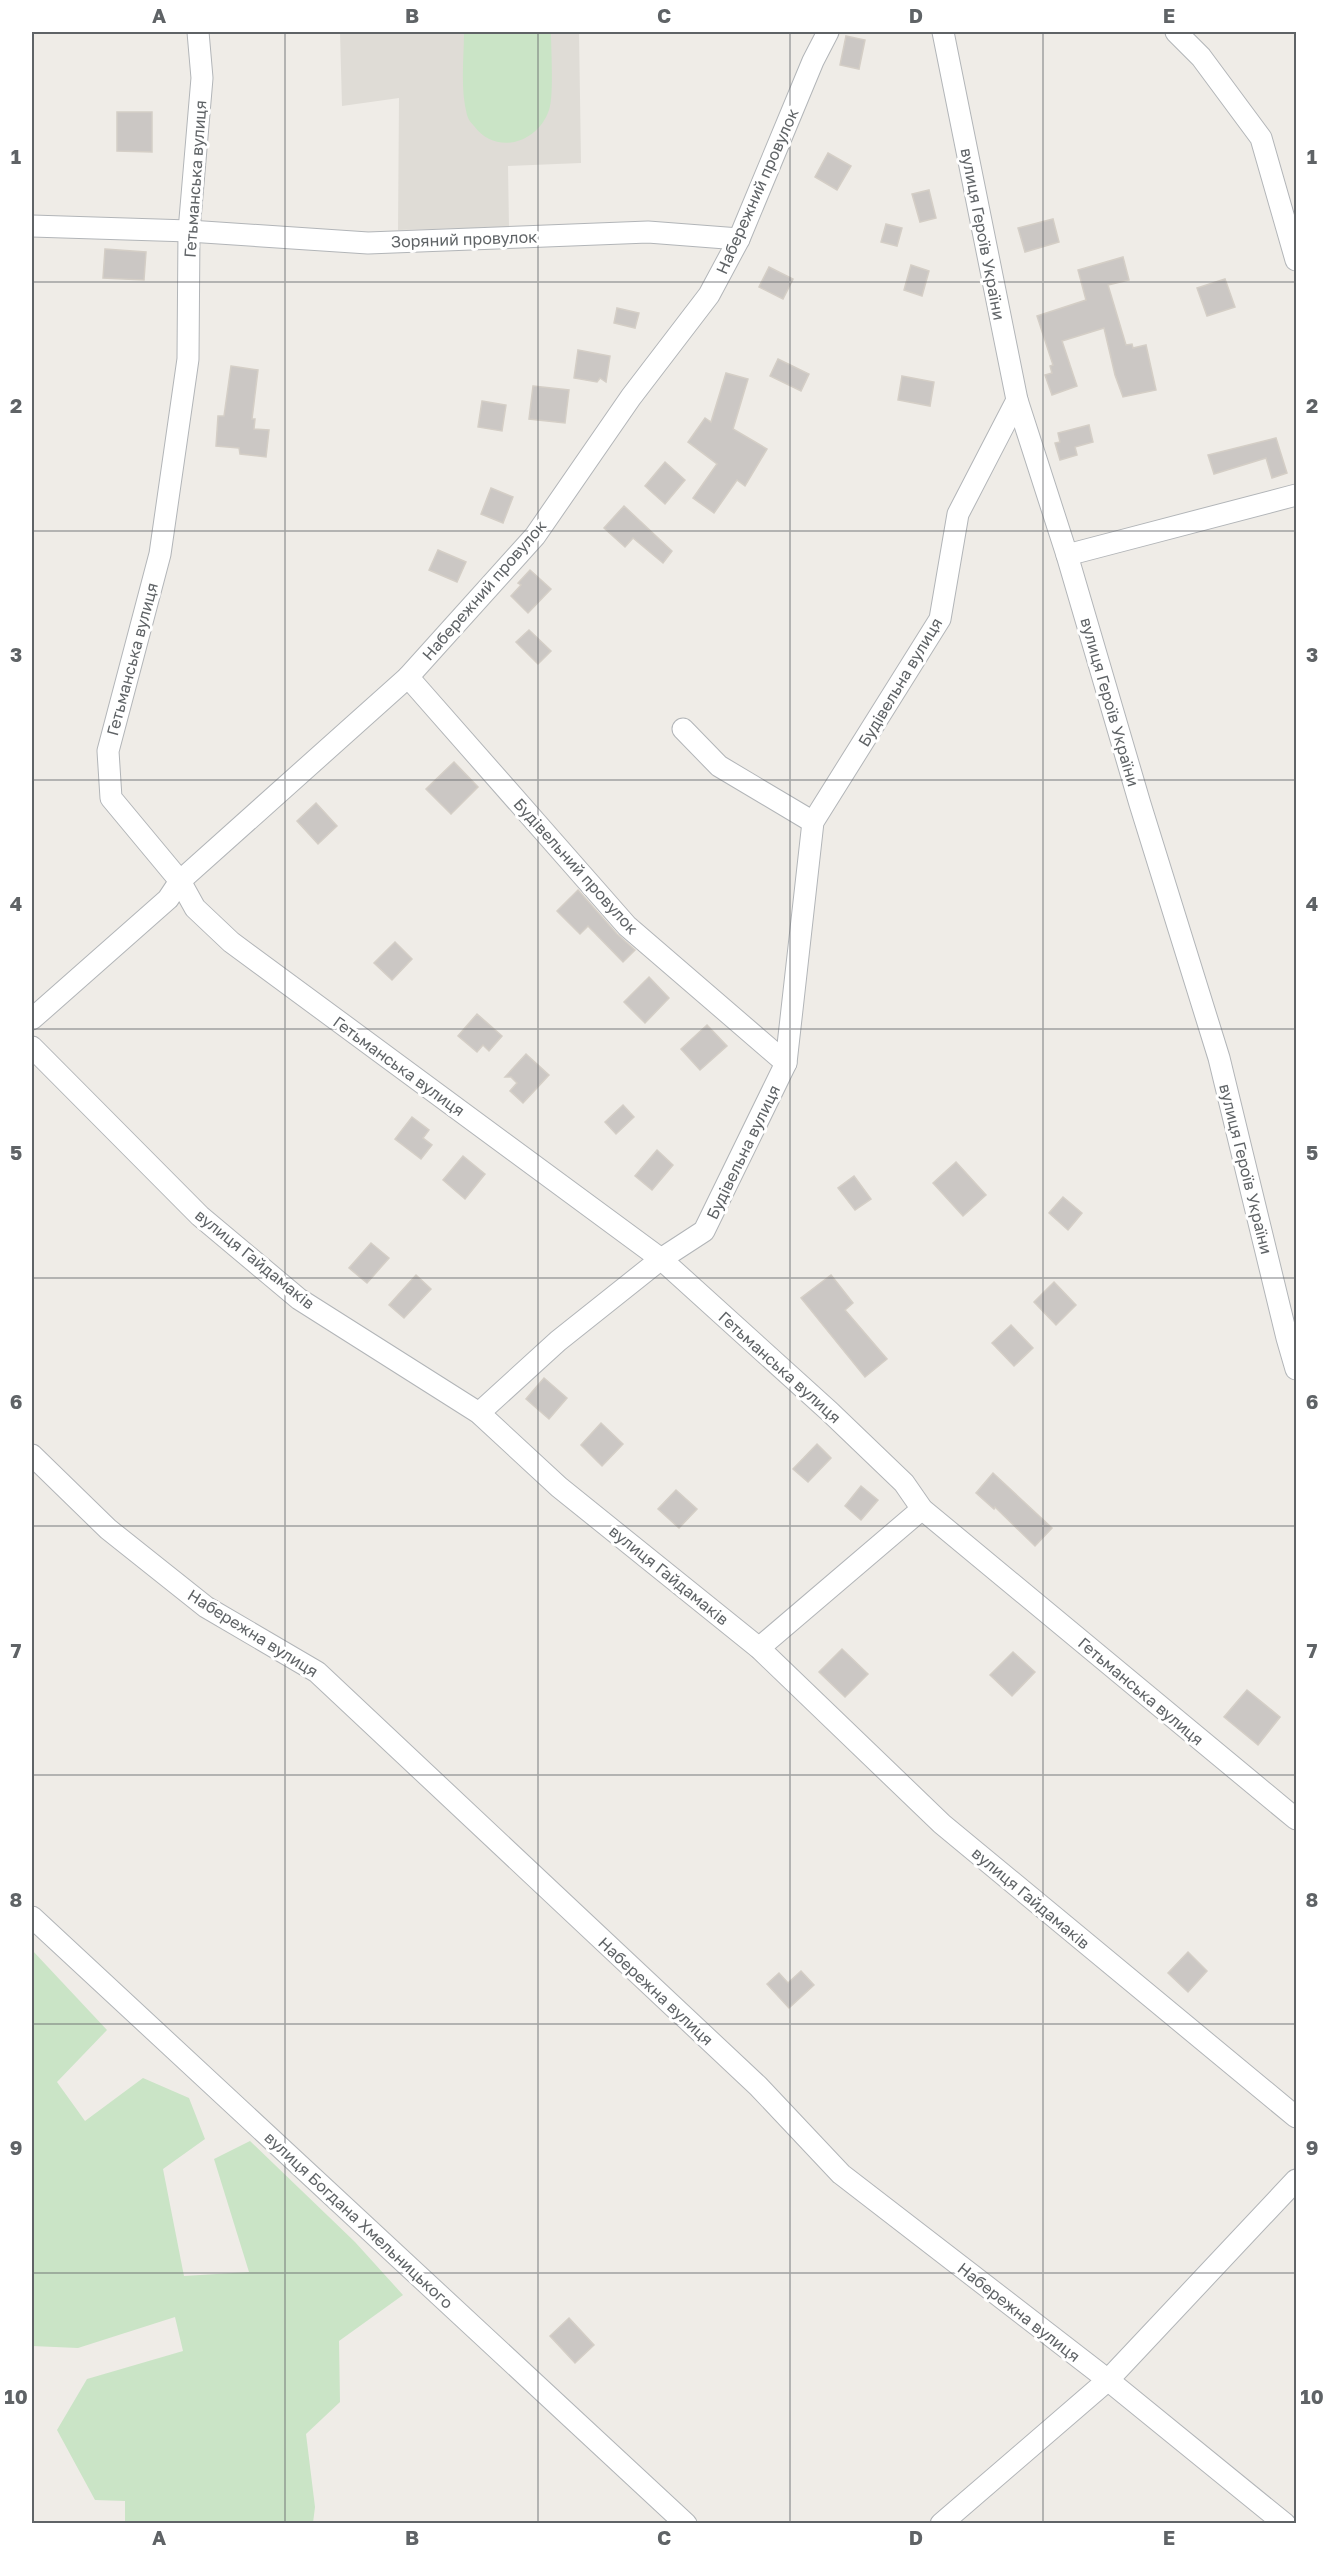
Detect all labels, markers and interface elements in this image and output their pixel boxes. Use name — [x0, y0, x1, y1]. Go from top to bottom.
text: A — [152, 3, 166, 27]
text: B — [405, 3, 419, 27]
text: C — [657, 3, 671, 27]
text: D — [909, 3, 923, 27]
text: E — [1163, 3, 1175, 27]
street label: Гетьманська вулиця — [180, 100, 210, 258]
street label: Набережний провулок — [711, 105, 803, 277]
text: 1 — [11, 144, 21, 168]
text: 1 — [1307, 144, 1317, 168]
street label: вулиця Героїв України — [956, 146, 1010, 322]
street label: Зоряний провулок — [390, 226, 538, 252]
text: 2 — [10, 393, 22, 417]
text: 2 — [1306, 393, 1318, 417]
street label: Набережний провулок — [418, 516, 550, 664]
street label: Гетьманська вулиця — [102, 580, 162, 738]
street label: Будівельна вулиця — [854, 614, 946, 750]
street label: вулиця Героїв України — [1076, 615, 1144, 789]
text: 3 — [10, 642, 22, 666]
text: 3 — [1306, 642, 1318, 666]
street label: Будівельний провулок — [510, 794, 642, 938]
text: 4 — [10, 891, 22, 915]
text: 4 — [1306, 891, 1318, 915]
street label: Гетьманська вулиця — [329, 1012, 469, 1120]
street label: Будівельна вулиця — [702, 1082, 784, 1222]
street label: вулиця Героїв України — [1215, 1082, 1277, 1256]
text: 5 — [10, 1140, 22, 1164]
text: 5 — [1306, 1140, 1318, 1164]
street label: вулиця Гайдамаків — [191, 1205, 319, 1313]
street label: Гетьманська вулиця — [715, 1307, 845, 1427]
text: 6 — [10, 1389, 22, 1413]
text: 6 — [1306, 1389, 1318, 1413]
street label: вулиця Гайдамаків — [605, 1521, 733, 1629]
street label: Набережна вулиця — [184, 1585, 322, 1681]
street label: Гетьманська вулиця — [1074, 1633, 1208, 1749]
text: 7 — [11, 1638, 22, 1662]
text: 7 — [1307, 1638, 1318, 1662]
street label: вулиця Гайдамаків — [968, 1843, 1094, 1953]
text: 8 — [10, 1887, 22, 1911]
text: 8 — [1306, 1887, 1318, 1911]
street label: Набережна вулиця — [594, 1933, 718, 2049]
street label: вулиця Богдана Хмельницького — [261, 2127, 457, 2313]
text: 9 — [10, 2135, 22, 2159]
text: 9 — [1306, 2135, 1318, 2159]
street label: Набережна вулиця — [954, 2258, 1084, 2366]
text: 10 — [4, 2384, 28, 2408]
text: 10 — [1300, 2384, 1324, 2408]
text: A — [152, 2525, 166, 2549]
text: B — [405, 2525, 419, 2549]
text: C — [657, 2525, 671, 2549]
text: D — [909, 2525, 923, 2549]
text: E — [1163, 2525, 1175, 2549]

